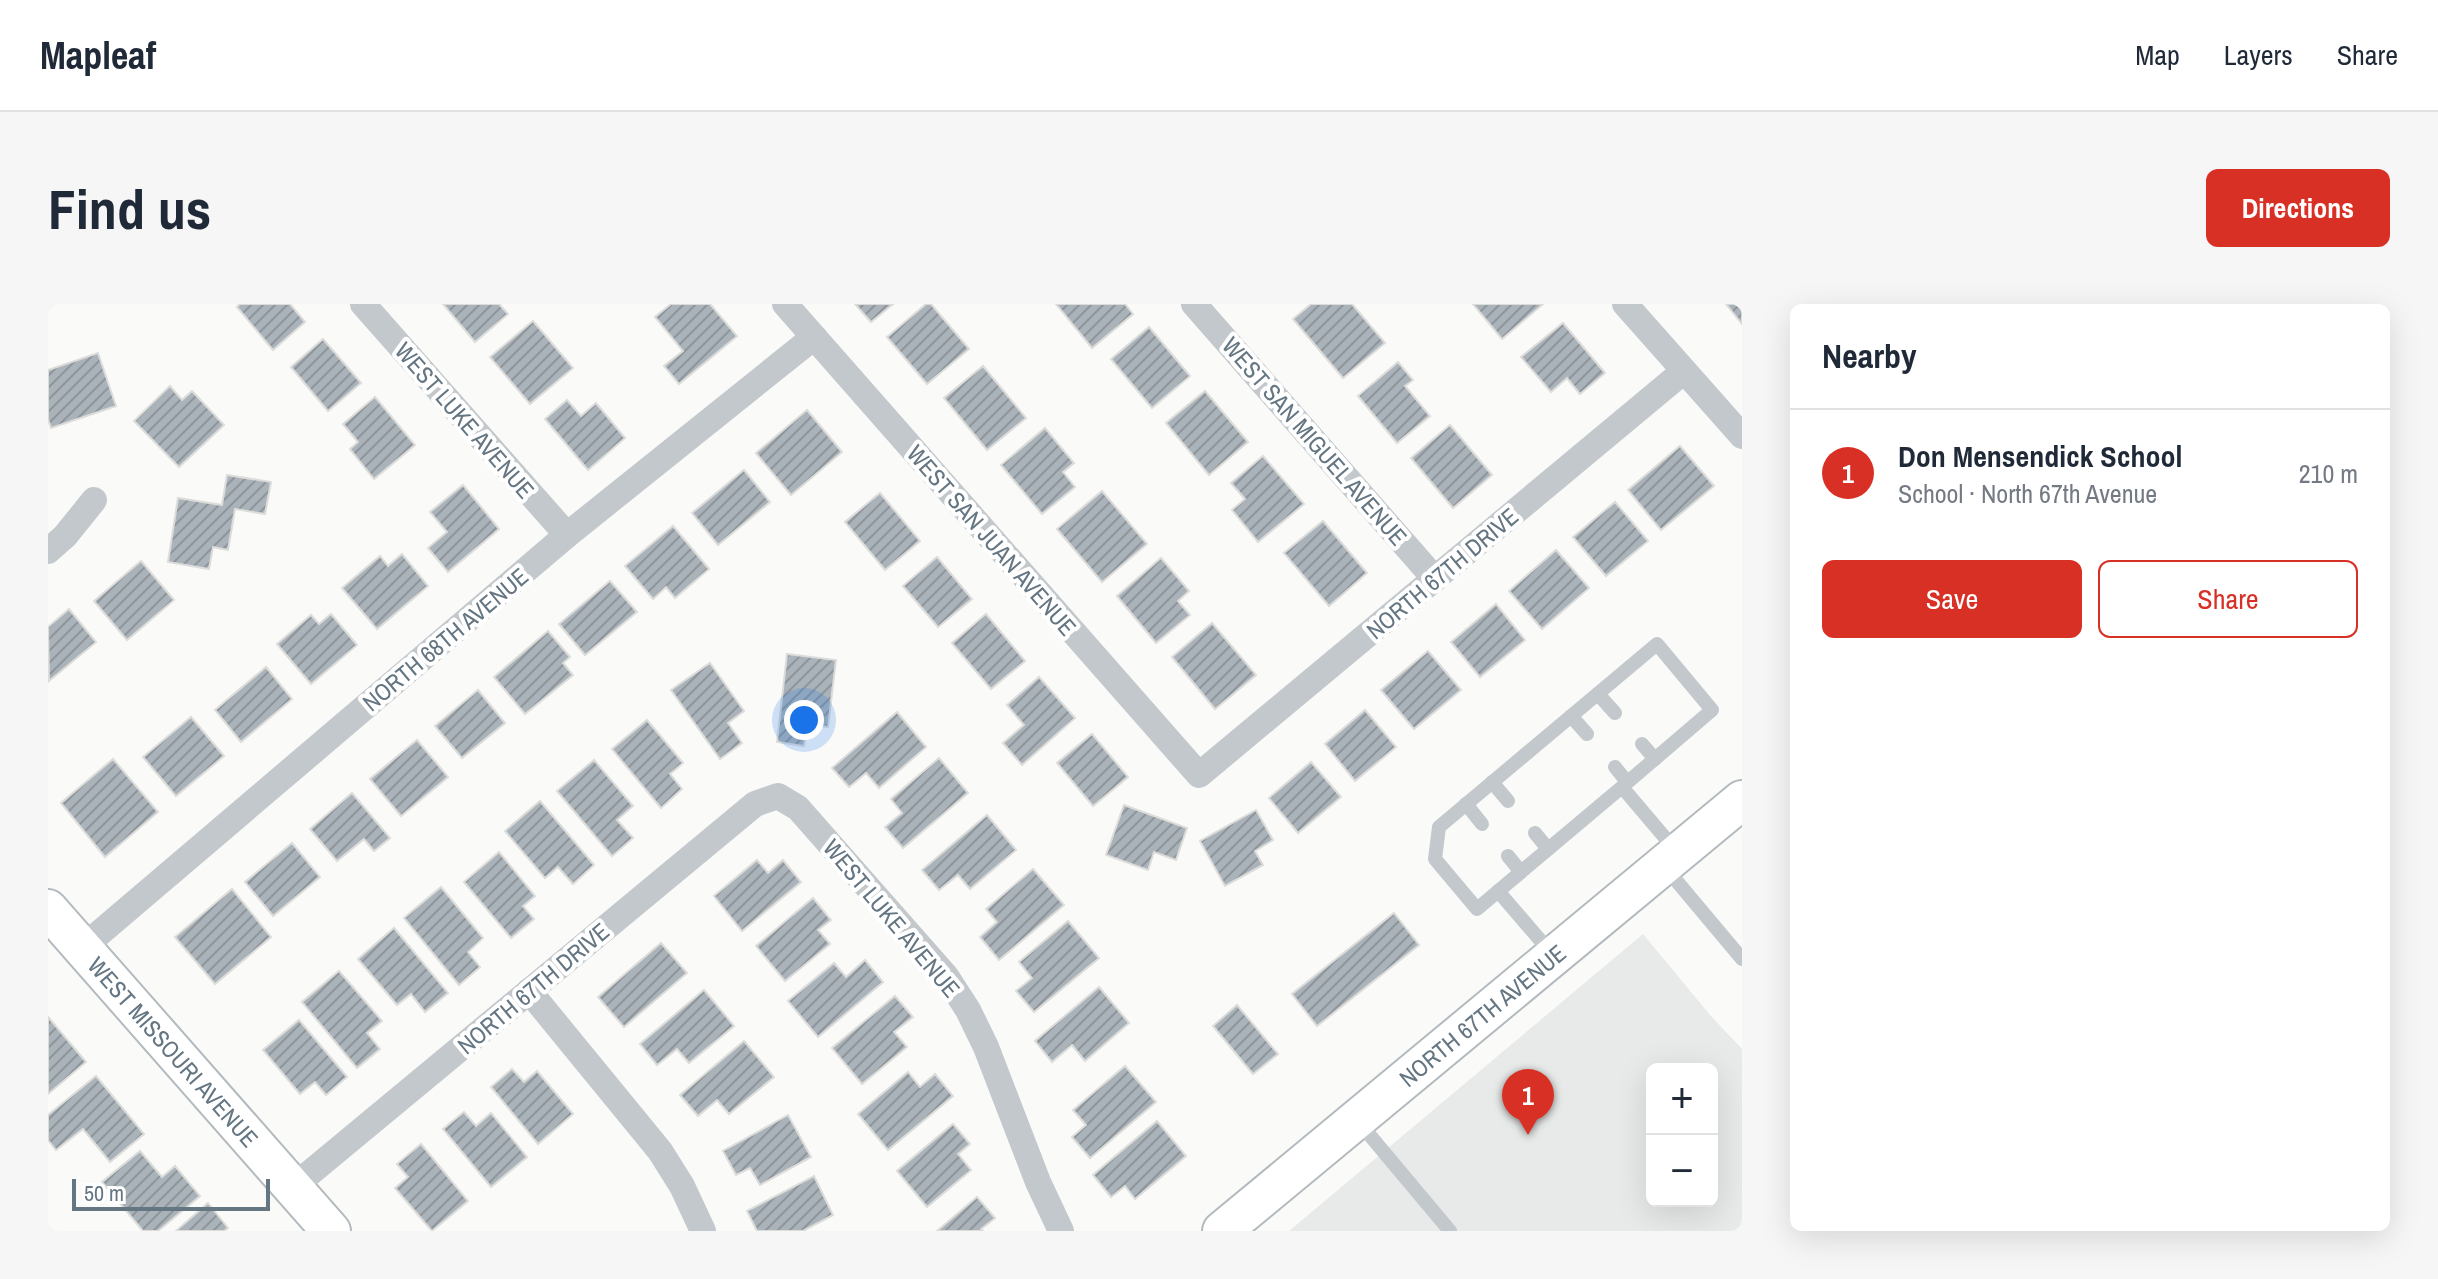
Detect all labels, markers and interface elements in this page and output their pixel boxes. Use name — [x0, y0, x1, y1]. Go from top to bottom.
text: Mapleaf — [40, 30, 156, 81]
text: Map — [2135, 36, 2180, 74]
text: Layers — [2224, 36, 2293, 74]
text: Share — [2337, 36, 2398, 74]
button: Directions — [2206, 169, 2390, 247]
text: Find us — [48, 171, 211, 246]
street label: WEST SAN MIGUEL AVENUE — [1215, 330, 1415, 552]
text: Nearby — [1822, 333, 1917, 379]
street label: WEST LUKE AVENUE — [388, 335, 542, 505]
text: Don Mensendick School — [1898, 436, 2182, 476]
street label: WEST SAN JUAN AVENUE — [900, 438, 1084, 642]
text: 1 — [1842, 456, 1854, 491]
text: 210 m — [2299, 456, 2358, 491]
text: School · North 67th Avenue — [1898, 476, 2157, 511]
street label: NORTH 67TH DRIVE — [1359, 500, 1525, 646]
street label: NORTH 68TH AVENUE — [355, 560, 535, 718]
button: Save — [1822, 560, 2082, 638]
button: Share — [2098, 560, 2358, 638]
your location — [784, 700, 824, 740]
street label: WEST LUKE AVENUE — [816, 832, 968, 1004]
street label: NORTH 67TH DRIVE — [450, 915, 616, 1061]
street label: NORTH 67TH AVENUE — [1392, 937, 1572, 1094]
street label: WEST MISSOURI AVENUE — [81, 950, 266, 1154]
map controls — [1646, 1063, 1718, 1207]
button: + — [1646, 1063, 1718, 1135]
pin: 1 — [1502, 1069, 1554, 1135]
button: − — [1646, 1135, 1718, 1207]
scale bar — [72, 1175, 270, 1211]
text: 50 m — [84, 1178, 124, 1208]

